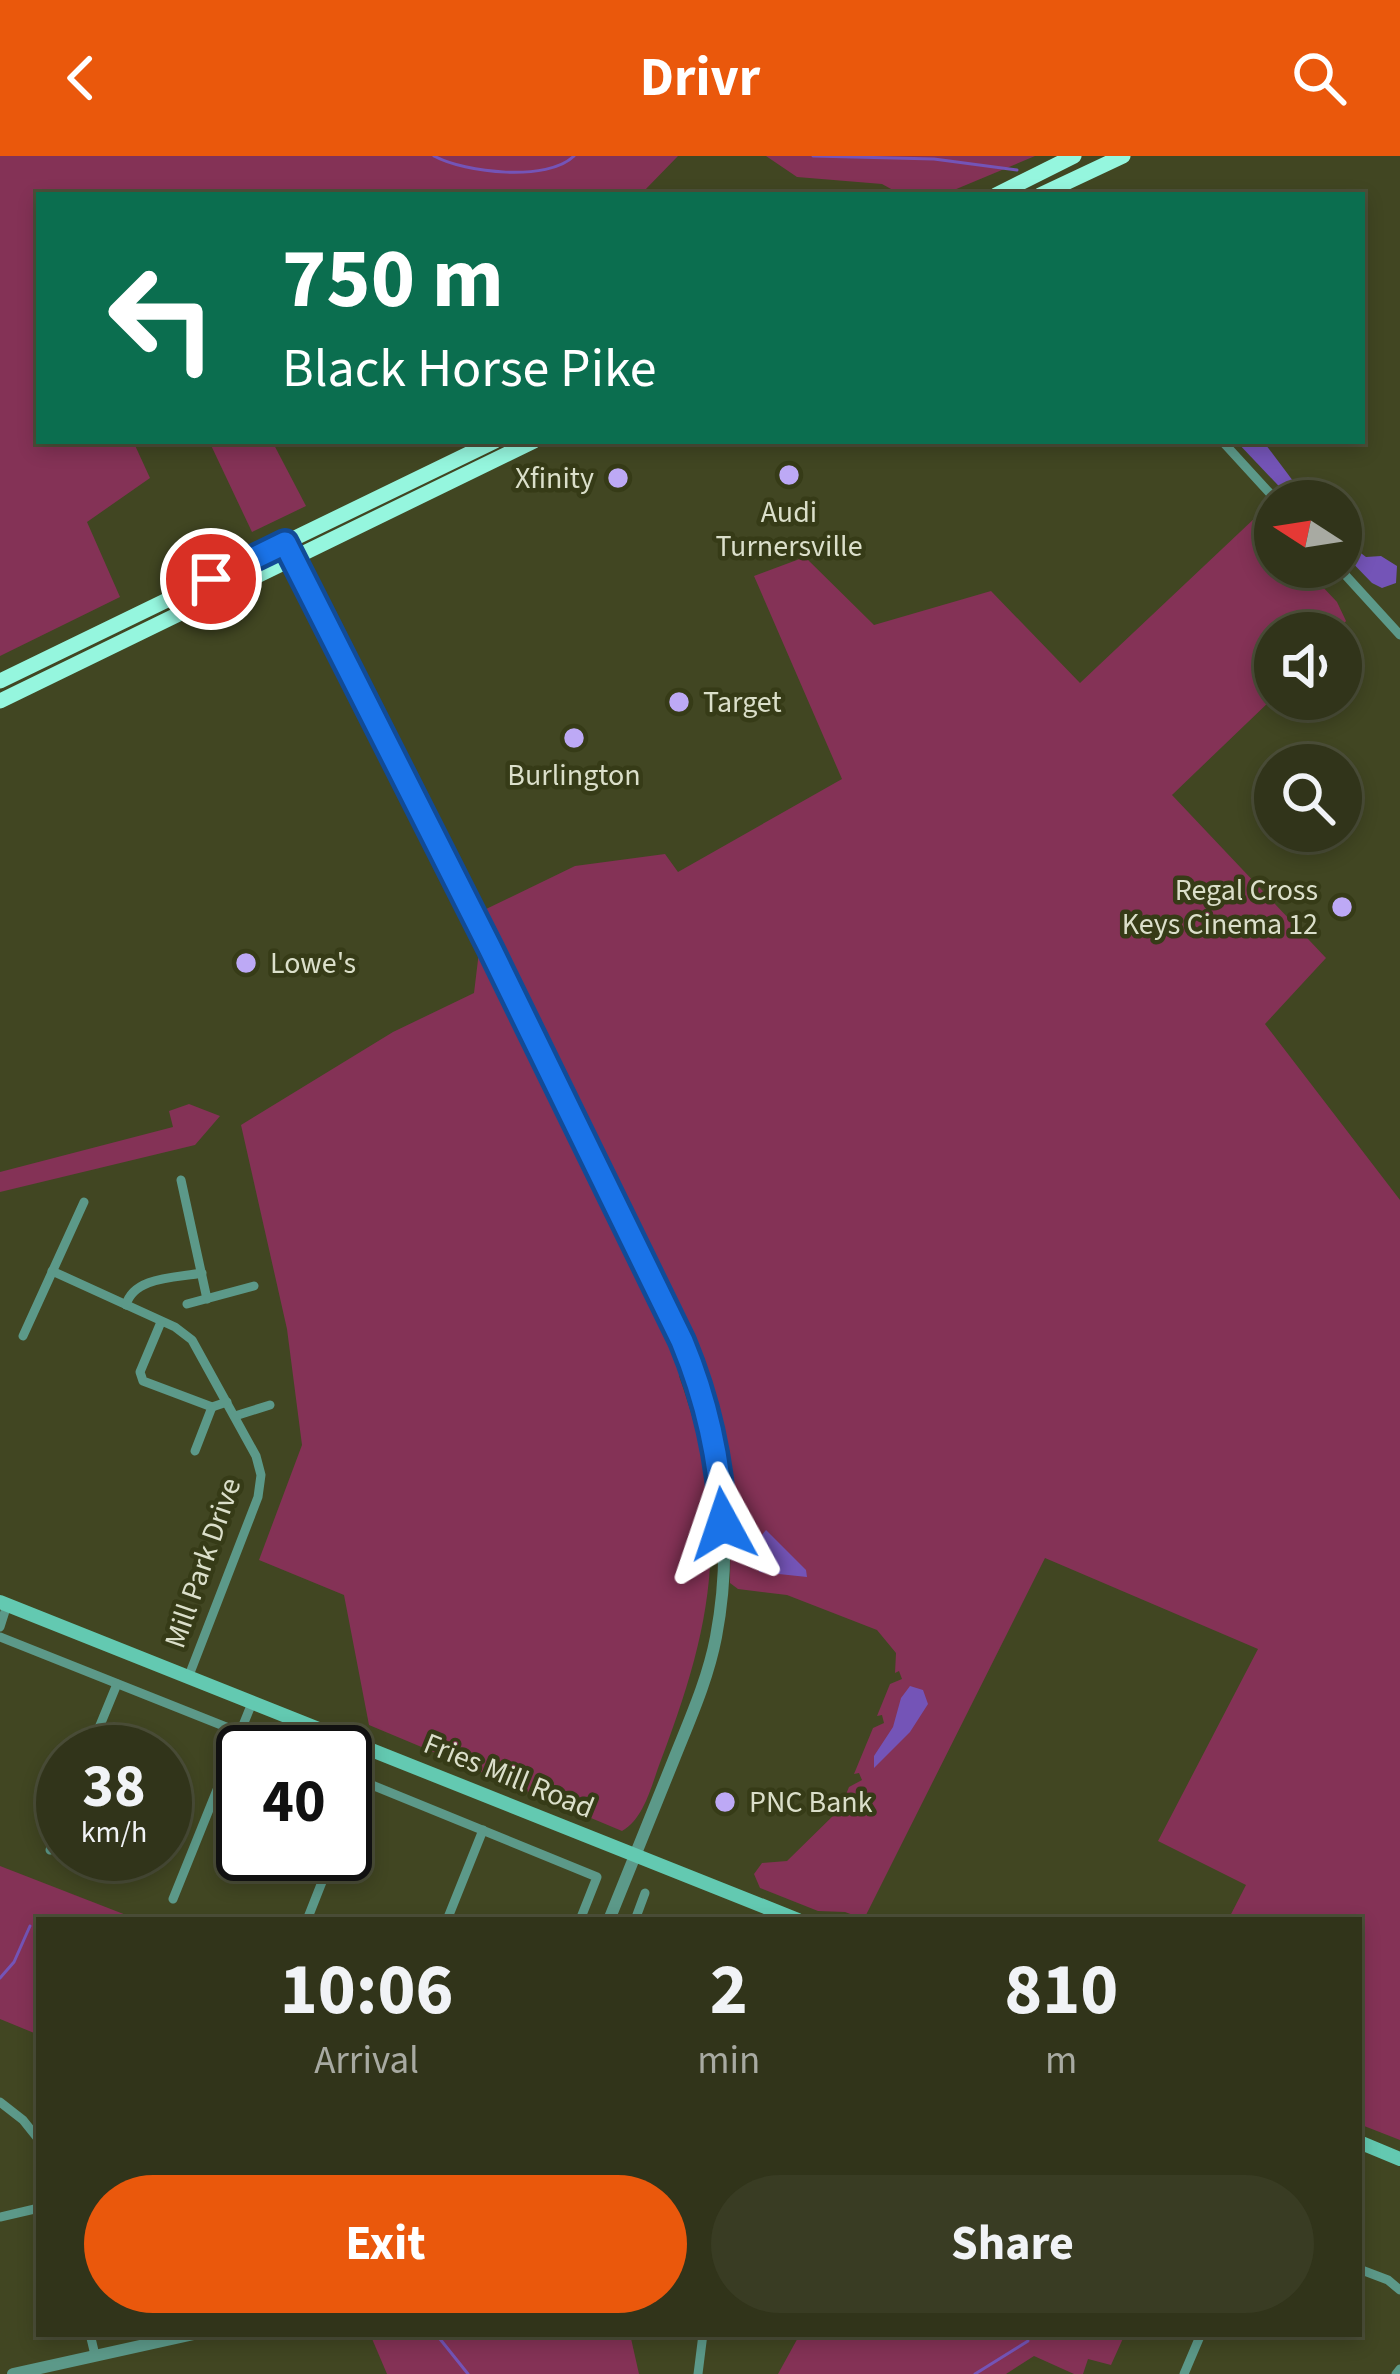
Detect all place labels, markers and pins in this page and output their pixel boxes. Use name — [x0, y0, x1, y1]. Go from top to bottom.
place label: Xfinity — [515, 457, 594, 500]
marker: Audi Turnersville — [776, 462, 802, 488]
marker: Xfinity — [605, 465, 631, 491]
place label: Audi Turnersville — [715, 491, 863, 568]
pin — [160, 528, 262, 630]
place label: Target — [703, 681, 782, 724]
marker: Target — [666, 689, 692, 715]
marker: Burlington — [561, 725, 587, 751]
place label: Burlington — [507, 754, 641, 797]
place label: Regal Cross Keys Cinema 12 — [1122, 869, 1318, 946]
marker: Regal Cross Keys Cinema 12 — [1329, 894, 1355, 920]
place label: Lowe's — [270, 942, 356, 985]
marker: Lowe's — [233, 950, 259, 976]
place label: PNC Bank — [749, 1781, 873, 1824]
marker: PNC Bank — [712, 1789, 738, 1815]

